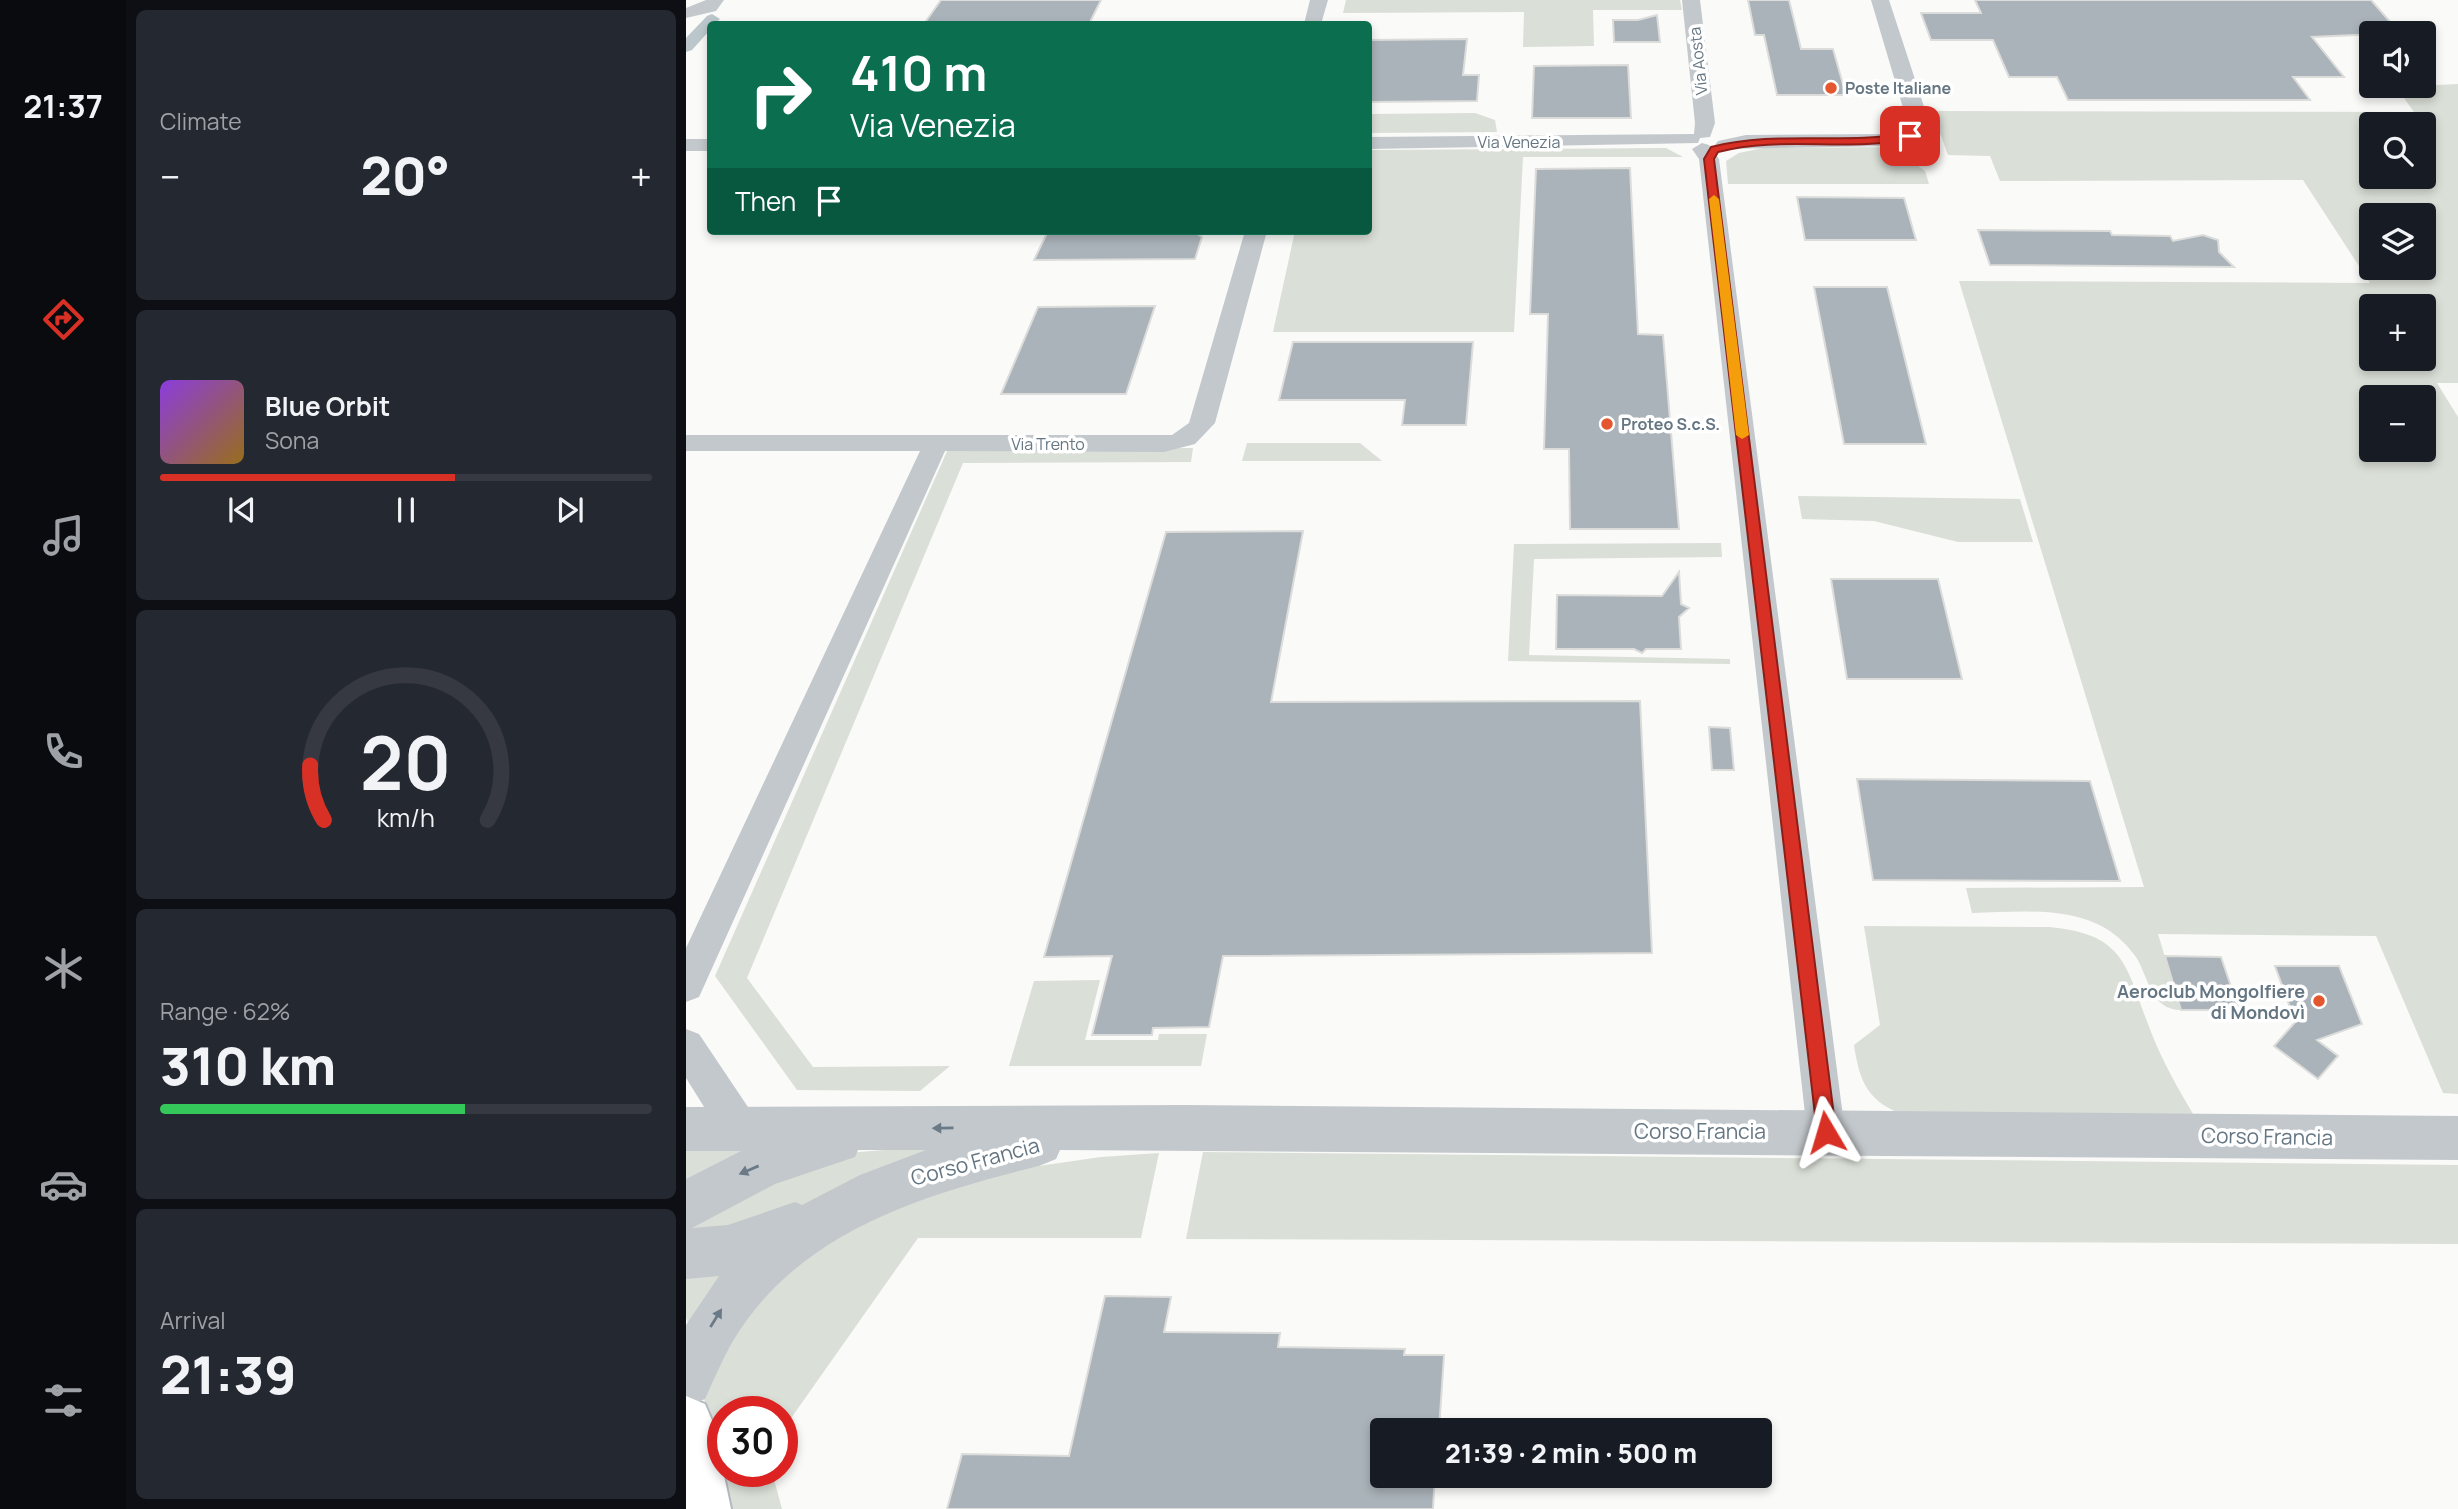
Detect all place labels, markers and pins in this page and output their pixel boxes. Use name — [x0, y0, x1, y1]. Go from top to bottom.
place label: Poste Italiane — [1845, 77, 1951, 99]
marker: Poste Italiane — [1823, 80, 1839, 96]
pin — [1880, 106, 1940, 166]
place label: Proteo S.c.S. — [1621, 413, 1720, 435]
marker: Proteo S.c.S. — [1599, 416, 1615, 432]
place label: Aeroclub Mongolfiere di Mondovì — [2117, 979, 2305, 1024]
marker: Aeroclub Mongolfiere di Mondovì — [2311, 993, 2327, 1009]

